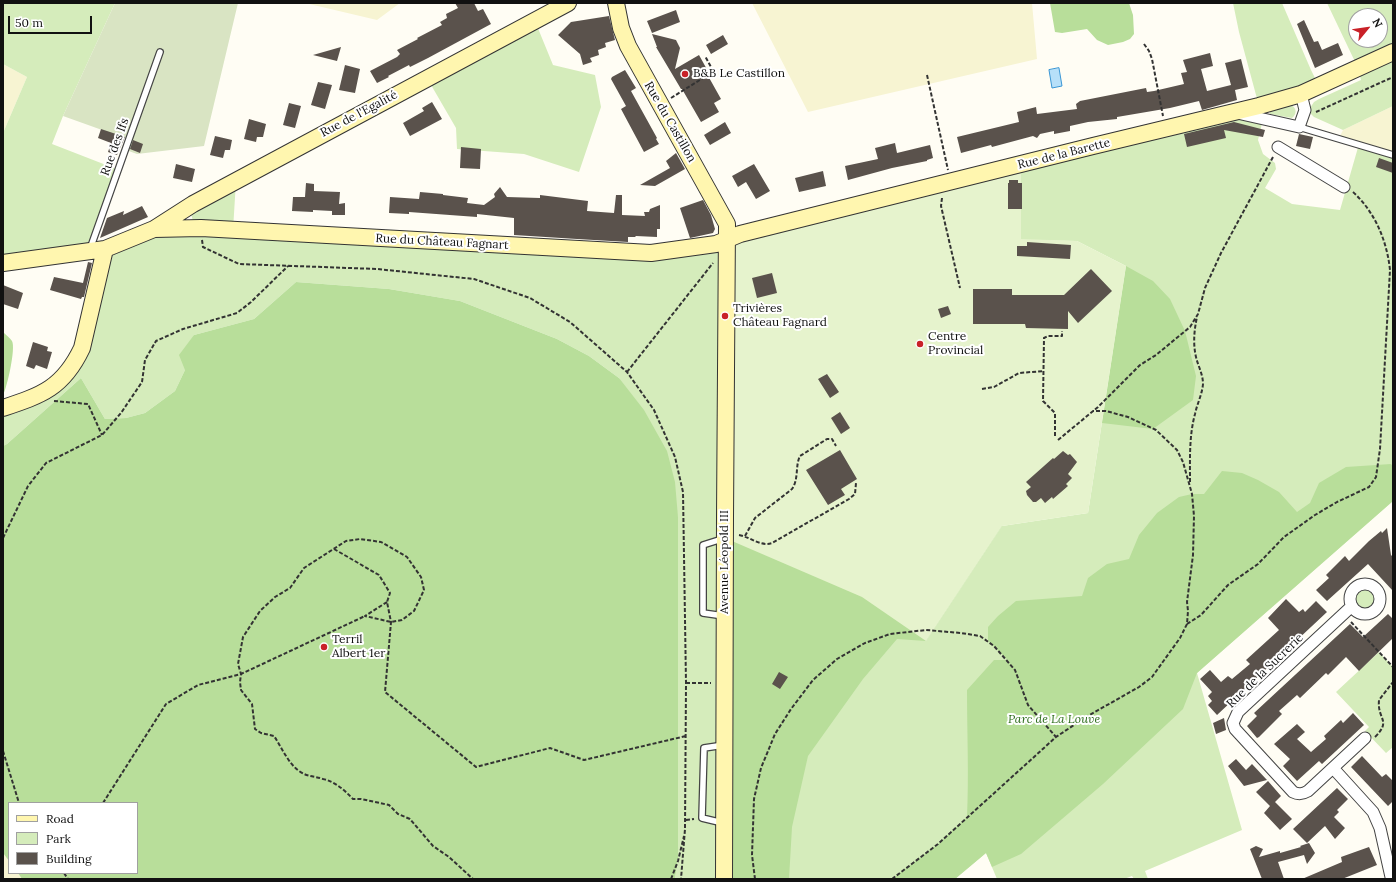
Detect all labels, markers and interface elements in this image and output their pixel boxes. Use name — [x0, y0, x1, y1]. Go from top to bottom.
scale bar — [10, 8, 94, 34]
north arrow — [1348, 8, 1388, 48]
text: 50 m — [15, 15, 43, 30]
text: N — [1369, 16, 1386, 30]
place label: B&B Le Castillon — [693, 67, 785, 81]
marker: B&B Le Castillon — [680, 69, 690, 79]
street label: Rue du Castillon — [641, 79, 699, 165]
street label: Rue de l'Egalité — [318, 88, 400, 140]
street label: Rue des Ifs — [98, 116, 132, 178]
street label: Rue de la Barette — [1016, 136, 1112, 172]
street label: Rue du Château Fagnart — [375, 231, 509, 253]
place label: Trivières Château Fagnard — [733, 302, 827, 330]
marker: Trivières Château Fagnard — [720, 311, 730, 321]
place label: Centre Provincial — [928, 330, 983, 358]
marker: Centre Provincial — [915, 339, 925, 349]
street label: Avenue Léopold III — [718, 510, 732, 614]
street label: Rue de la Sucrerie — [1224, 631, 1306, 711]
place label: Terril Albert 1er — [332, 633, 385, 661]
marker: Terril Albert 1er — [319, 642, 329, 652]
park label: Parc de La Louve — [1008, 713, 1100, 727]
legend — [8, 802, 138, 874]
text: Road — [46, 811, 74, 826]
text: Park — [46, 831, 71, 846]
text: Building — [46, 851, 92, 866]

